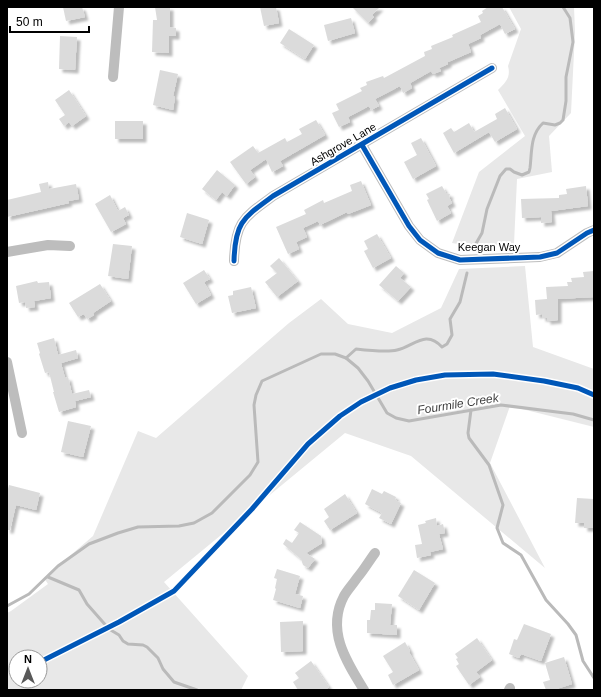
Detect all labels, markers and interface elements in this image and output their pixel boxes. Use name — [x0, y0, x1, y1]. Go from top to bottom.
scale bar — [10, 8, 89, 34]
text: 50 m — [16, 15, 43, 29]
street label: Ashgrove Lane — [308, 120, 378, 168]
street label: Keegan Way — [458, 241, 521, 253]
water label: Fourmile Creek — [416, 391, 501, 417]
north arrow — [8, 649, 48, 689]
text: N — [24, 653, 32, 665]

